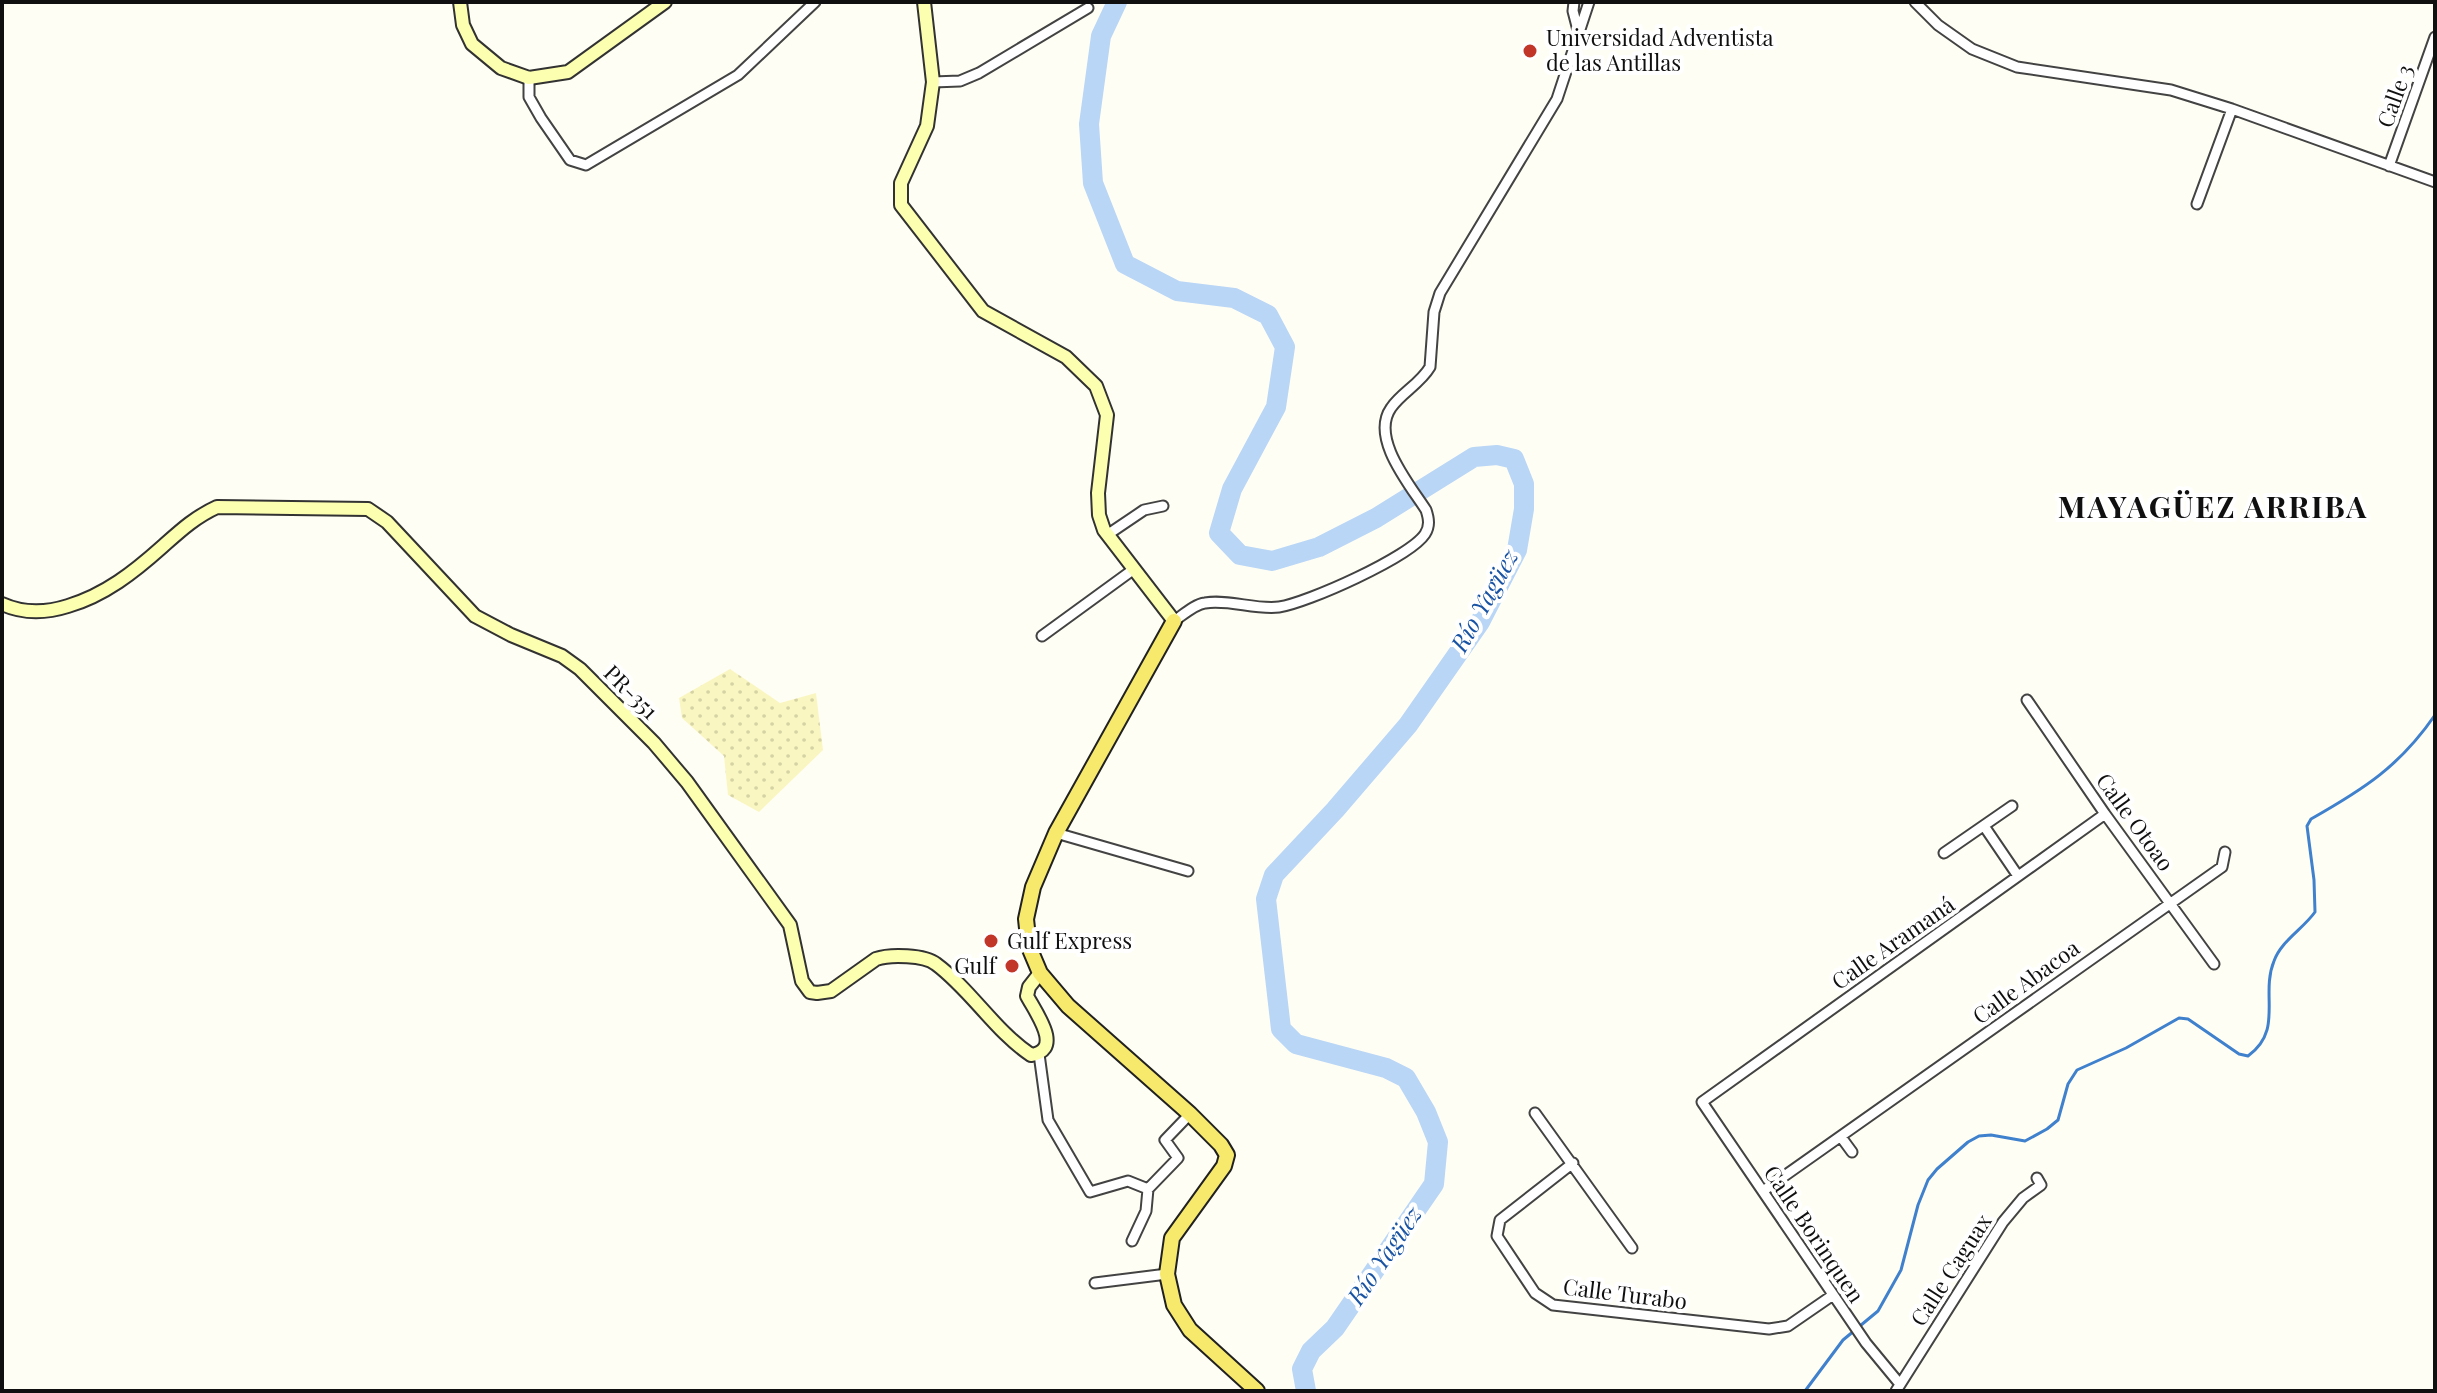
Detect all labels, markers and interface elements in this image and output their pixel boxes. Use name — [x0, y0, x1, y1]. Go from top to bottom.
place label: Universidad Adventista de las Antillas — [1546, 22, 1774, 77]
marker: Universidad Adventista de las Antillas — [1521, 42, 1539, 60]
street label: Calle 3 — [2369, 60, 2419, 131]
district label: MAYAGÜEZ ARRIBA — [2058, 486, 2368, 526]
water label: Río Yagüez — [1442, 542, 1525, 658]
street label: PR-351 — [598, 658, 665, 725]
street label: Calle Otoao — [2090, 766, 2182, 876]
street label: Calle Aramaná — [1825, 889, 1960, 996]
place label: Gulf Express — [1007, 925, 1132, 955]
marker: Gulf Express — [982, 932, 1000, 950]
street label: Calle Abacoa — [1966, 932, 2085, 1030]
place label: Gulf — [954, 950, 998, 980]
marker: Gulf — [1003, 957, 1021, 975]
street label: Calle Borinquen — [1758, 1159, 1872, 1308]
water label: Río Yagüez — [1338, 1198, 1429, 1311]
street label: Calle Caguax — [1903, 1207, 1998, 1331]
street label: Calle Turabo — [1561, 1271, 1689, 1315]

